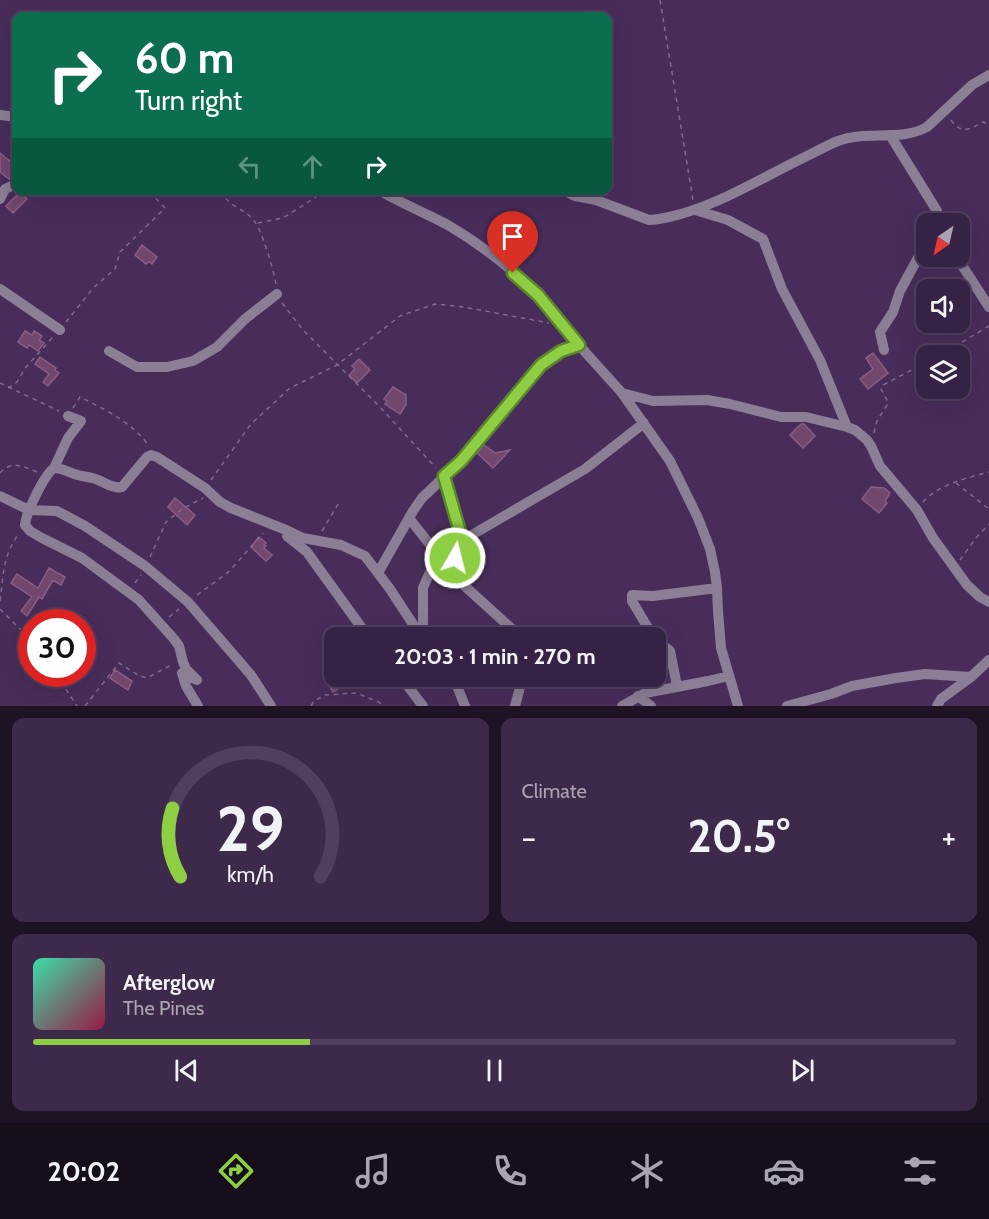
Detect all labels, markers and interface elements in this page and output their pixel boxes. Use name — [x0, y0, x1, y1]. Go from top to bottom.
text: 60 m — [135, 32, 234, 84]
icon: right — [36, 36, 114, 114]
text: Turn right — [135, 84, 242, 117]
icon: left — [233, 150, 266, 183]
icon: ahead — [296, 150, 329, 183]
icon: right — [359, 150, 392, 183]
pin — [487, 211, 538, 273]
north arrow — [916, 213, 970, 267]
map controls — [916, 213, 970, 399]
icon: arrive — [496, 220, 529, 253]
button: sound — [916, 279, 970, 333]
button: layers — [916, 345, 970, 399]
position arrow — [423, 526, 487, 590]
speed limit sign: 30 — [18, 609, 96, 687]
text: 20:03 · 1 min · 270 m — [394, 643, 596, 670]
text: Climate — [522, 779, 587, 803]
text: 29 — [216, 791, 284, 867]
text: 20.5° — [688, 809, 790, 863]
text: − — [522, 817, 536, 857]
text: + — [941, 817, 956, 857]
text: km/h — [227, 861, 274, 887]
text: Afterglow — [123, 969, 215, 996]
text: The Pines — [123, 996, 204, 1020]
icon: previous — [170, 1054, 203, 1087]
icon: pause — [478, 1054, 511, 1087]
icon: next — [786, 1054, 819, 1087]
icon: directions — [215, 1150, 257, 1192]
icon: music — [352, 1150, 394, 1192]
icon: phone — [489, 1150, 531, 1192]
icon: climate — [626, 1150, 668, 1192]
icon: car — [763, 1150, 805, 1192]
icon: filters — [899, 1150, 941, 1192]
text: 20:02 — [47, 1155, 120, 1188]

